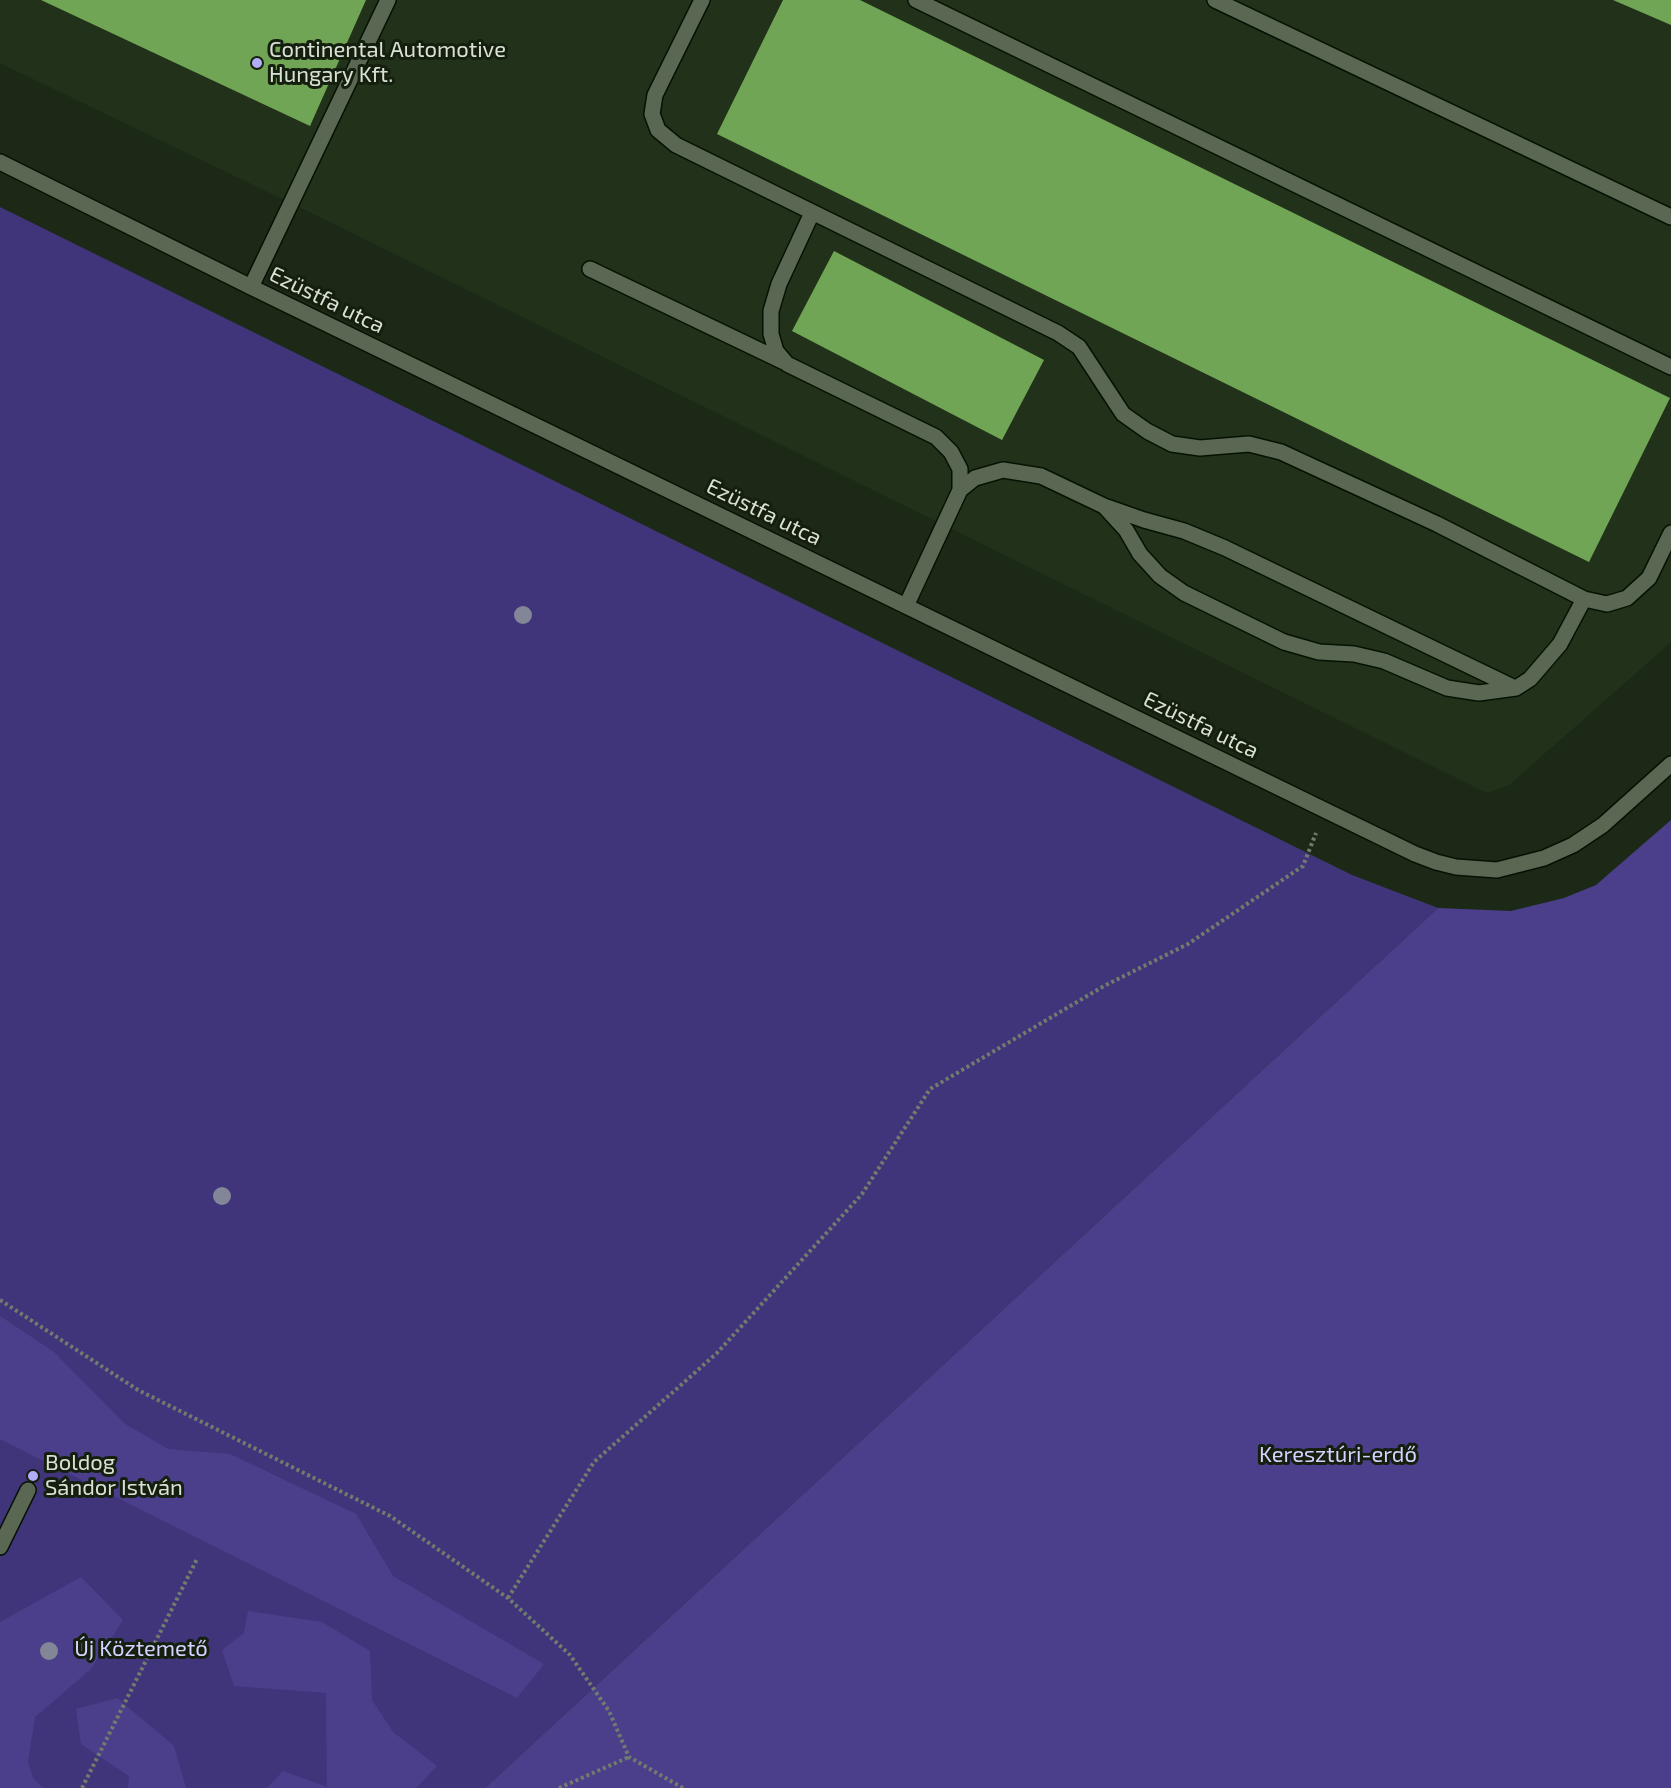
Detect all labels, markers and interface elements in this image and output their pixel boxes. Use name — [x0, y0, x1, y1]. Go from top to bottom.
place label: Continental Automotive Hungary Kft. — [269, 37, 506, 88]
marker: Continental Automotive Hungary Kft. — [250, 56, 264, 70]
street label: Ezüstfa utca — [265, 261, 389, 339]
street label: Ezüstfa utca — [702, 473, 826, 551]
street label: Ezüstfa utca — [1139, 686, 1263, 764]
park label: Keresztúri-erdő — [1259, 1442, 1417, 1468]
place label: Boldog Sándor István — [45, 1450, 183, 1502]
marker: Boldog Sándor István — [26, 1469, 40, 1483]
park label: Új Köztemető — [74, 1636, 208, 1662]

